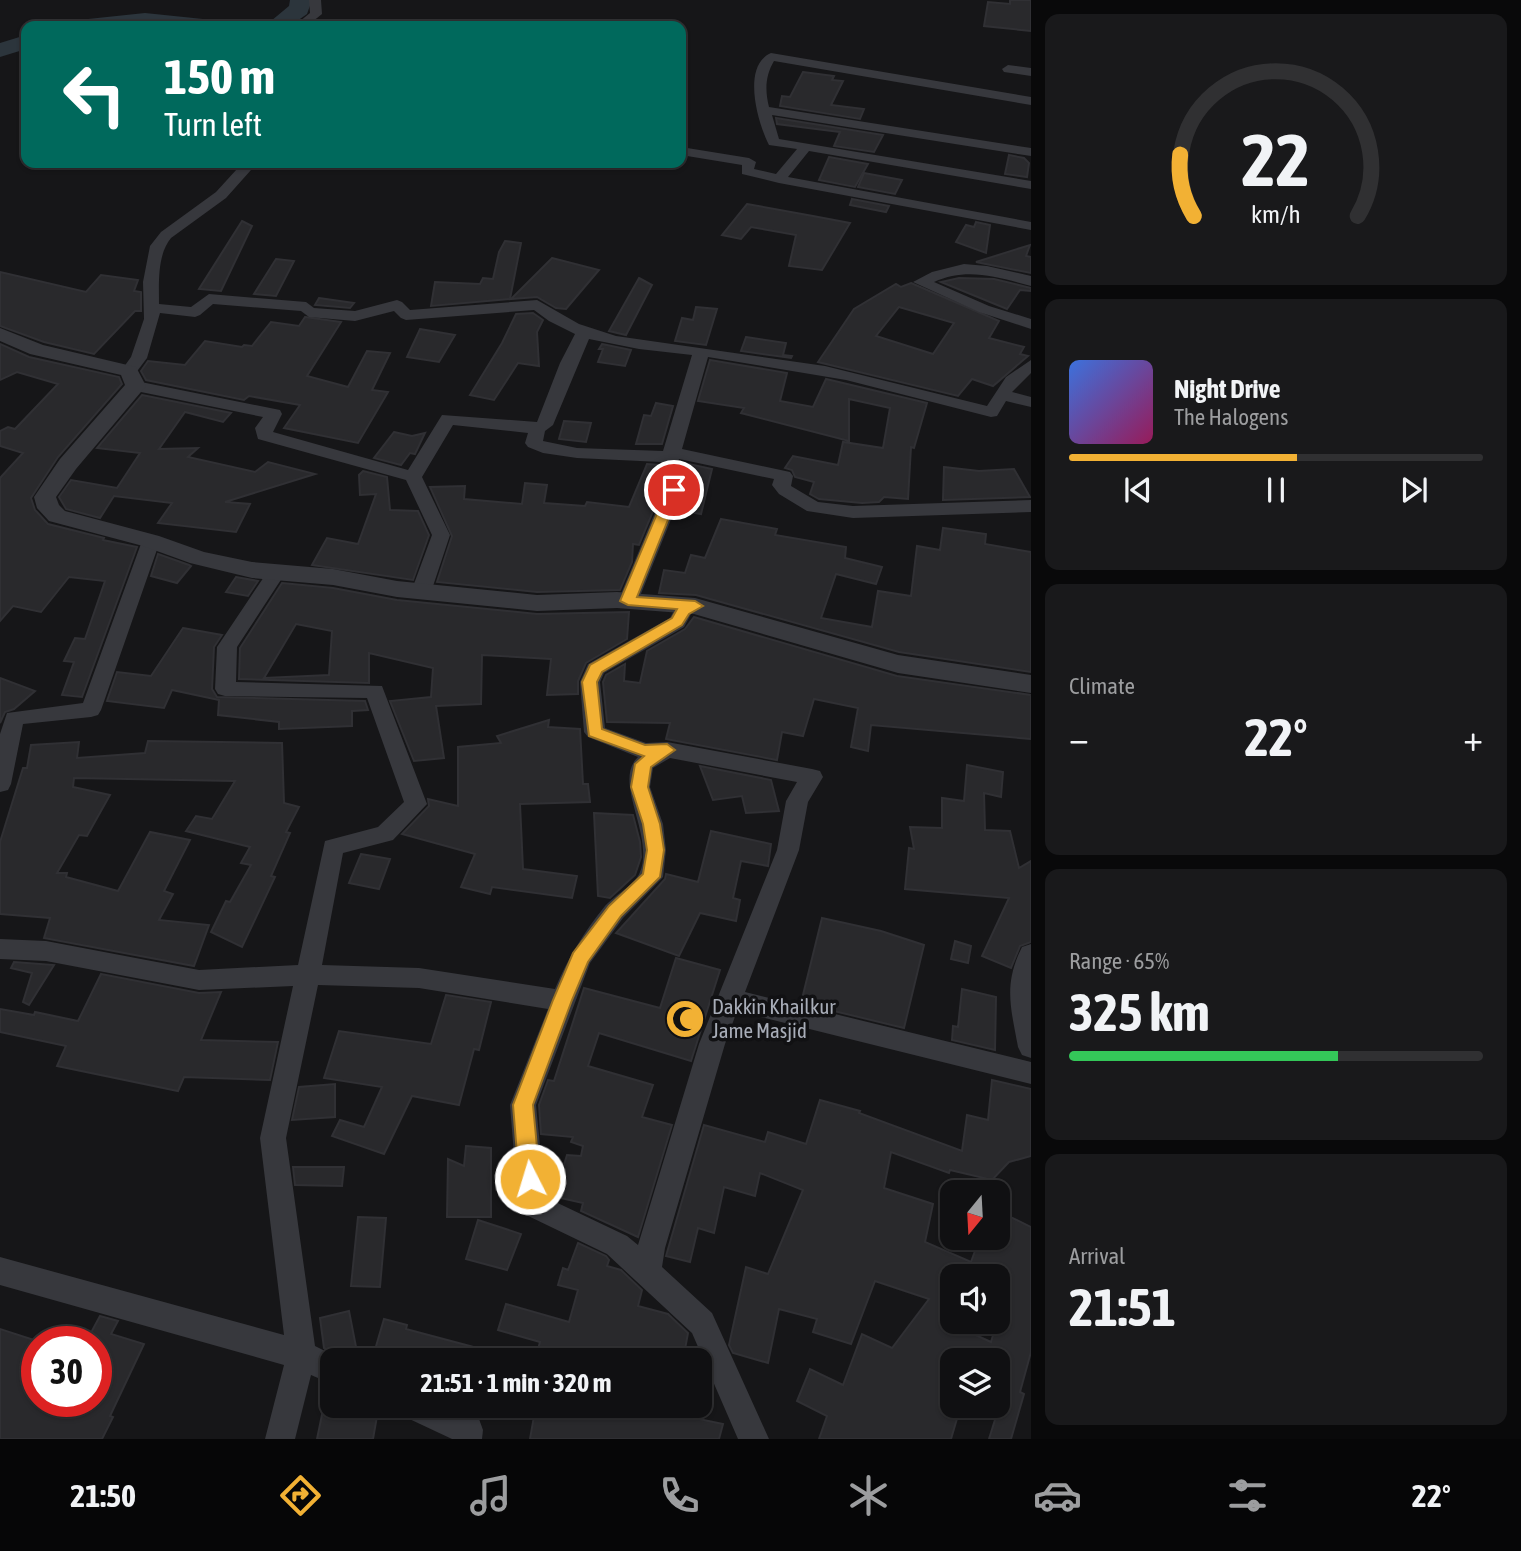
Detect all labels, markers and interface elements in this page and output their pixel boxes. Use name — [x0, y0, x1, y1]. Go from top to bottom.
text: 150 m — [164, 48, 275, 104]
icon: left — [49, 49, 140, 140]
text: Turn left — [164, 106, 262, 143]
text: 22 — [1242, 118, 1310, 201]
text: km/h — [1251, 199, 1301, 227]
text: Night Drive — [1174, 374, 1281, 404]
text: The Halogens — [1174, 404, 1288, 430]
pin — [644, 460, 704, 520]
icon: arrive — [655, 471, 693, 509]
icon: previous — [1119, 471, 1157, 509]
icon: pause — [1257, 471, 1295, 509]
icon: next — [1395, 471, 1433, 509]
text: Climate — [1069, 673, 1135, 699]
text: 22° — [1244, 707, 1308, 767]
text: − — [1069, 716, 1089, 759]
text: + — [1463, 716, 1483, 759]
text: Range · 65% — [1069, 948, 1169, 974]
text: 325 km — [1069, 982, 1210, 1042]
place label: Dakkin Khailkur Jame Masjid — [712, 994, 836, 1042]
mosque icon: Dakkin Khailkur Jame Masjid — [664, 998, 706, 1040]
position arrow — [493, 1142, 567, 1216]
north arrow — [940, 1180, 1010, 1250]
map controls — [940, 1180, 1010, 1418]
text: Arrival — [1069, 1243, 1125, 1269]
button: sound — [940, 1264, 1010, 1334]
text: 21:51 — [1069, 1277, 1176, 1337]
speed limit sign: 30 — [21, 1326, 112, 1417]
button: layers — [940, 1348, 1010, 1418]
text: 21:51 · 1 min · 320 m — [421, 1368, 611, 1398]
icon: directions — [276, 1471, 325, 1520]
icon: music — [466, 1471, 515, 1520]
icon: phone — [655, 1471, 704, 1520]
icon: climate — [844, 1471, 893, 1520]
icon: car — [1033, 1471, 1082, 1520]
icon: filters — [1223, 1471, 1272, 1520]
text: 21:50 — [70, 1477, 136, 1514]
text: 22° — [1412, 1477, 1451, 1514]

